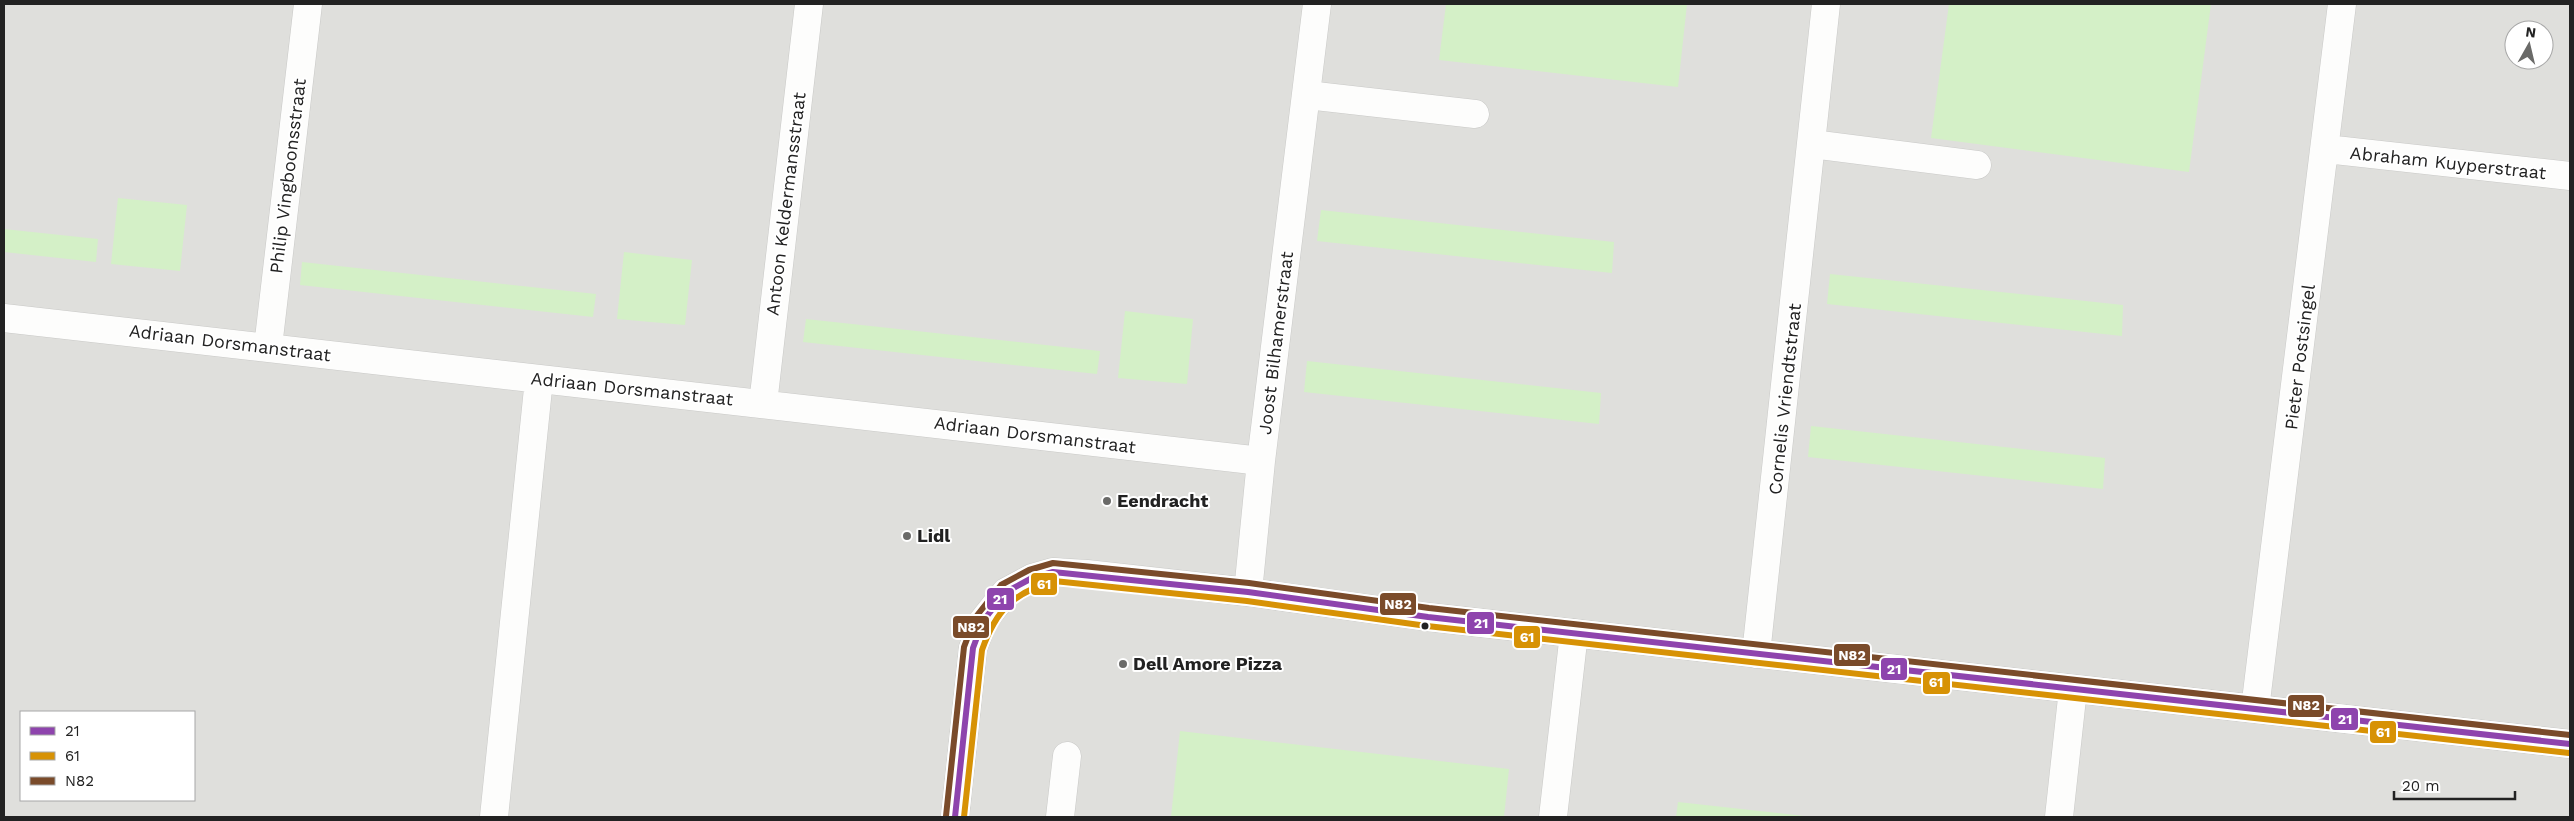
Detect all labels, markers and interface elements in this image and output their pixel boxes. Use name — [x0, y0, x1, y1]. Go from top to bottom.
north arrow — [2504, 20, 2554, 70]
text: N — [2525, 23, 2537, 41]
street label: Philip Vingboonsstraat — [265, 77, 310, 275]
street label: Antoon Keldermansstraat — [761, 91, 810, 317]
street label: Abraham Kuyperstraat — [2349, 142, 2548, 183]
street label: Joost Bilhamerstraat — [1254, 250, 1297, 436]
street label: Pieter Postsingel — [2280, 283, 2319, 431]
street label: Cornelis Vriendtstraat — [1764, 302, 1805, 496]
street label: Adriaan Dorsmanstraat — [128, 320, 333, 365]
street label: Adriaan Dorsmanstraat — [530, 367, 735, 410]
street label: Adriaan Dorsmanstraat — [933, 412, 1138, 457]
place label: Eendracht — [1117, 490, 1208, 511]
marker: Eendracht — [1101, 495, 1113, 507]
place label: Lidl — [917, 525, 950, 546]
marker: Lidl — [901, 530, 913, 542]
line badge: 61 — [1030, 572, 1058, 596]
text: 61 — [1037, 576, 1051, 592]
line badge: 21 — [986, 587, 1015, 611]
text: 21 — [993, 591, 1007, 607]
line badge: N82 — [1379, 592, 1417, 616]
text: N82 — [1384, 596, 1412, 612]
line badge: 21 — [1466, 611, 1495, 635]
line badge: N82 — [952, 615, 990, 639]
text: 21 — [1474, 615, 1488, 631]
text: N82 — [957, 619, 985, 635]
unlabelled marker — [1420, 621, 1430, 631]
line badge: 61 — [1513, 625, 1541, 649]
text: 61 — [1520, 629, 1534, 645]
line badge: N82 — [1833, 643, 1871, 667]
text: N82 — [1838, 647, 1866, 663]
place label: Dell Amore Pizza — [1133, 653, 1283, 674]
line badge: 21 — [1880, 657, 1908, 681]
marker: Dell Amore Pizza — [1117, 658, 1129, 670]
text: 21 — [1887, 661, 1901, 677]
line badge: 61 — [1922, 671, 1951, 695]
text: 61 — [1929, 674, 1943, 690]
line badge: N82 — [2287, 694, 2325, 718]
text: N82 — [2292, 697, 2320, 713]
line badge: 21 — [2330, 707, 2359, 731]
legend — [20, 711, 195, 801]
text: 21 — [2338, 711, 2352, 727]
line badge: 61 — [2369, 720, 2397, 744]
text: 21 — [65, 722, 80, 740]
text: 61 — [2376, 724, 2390, 740]
text: 61 — [65, 747, 80, 765]
scale bar — [2394, 768, 2515, 800]
text: N82 — [65, 772, 94, 790]
text: 20 m — [2402, 777, 2440, 795]

